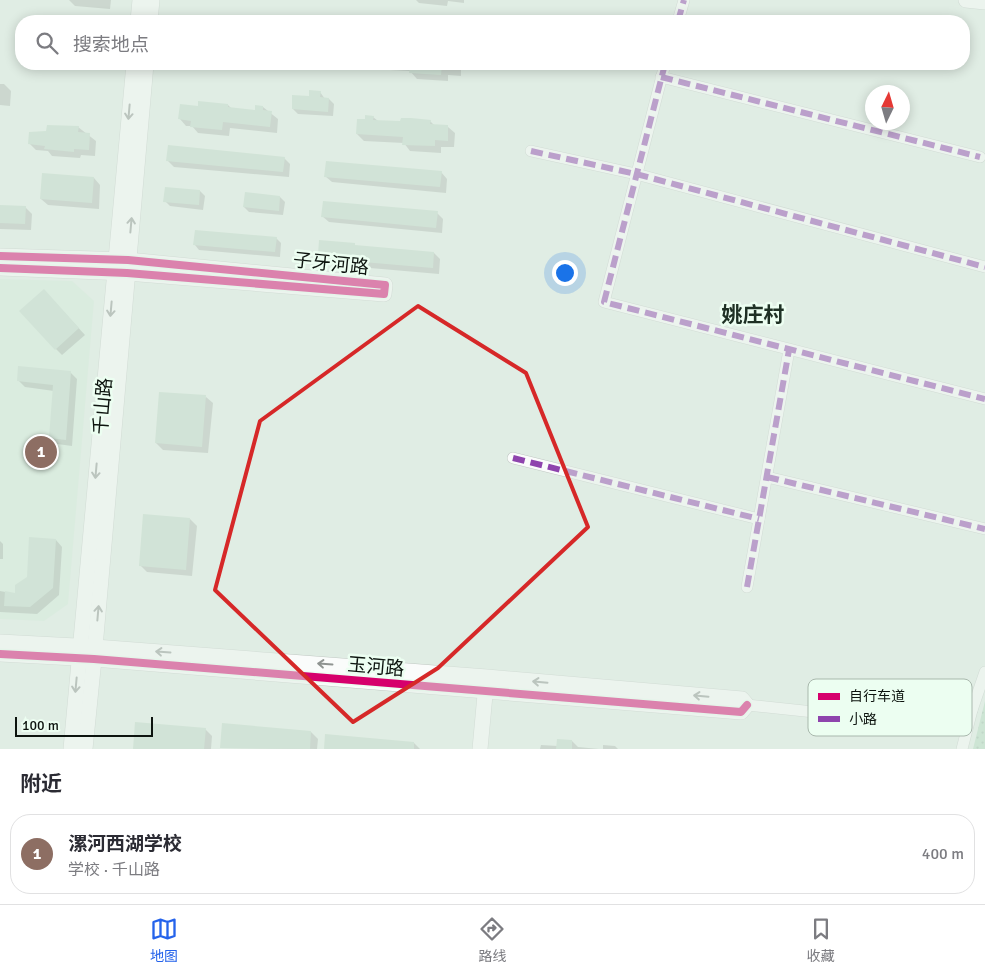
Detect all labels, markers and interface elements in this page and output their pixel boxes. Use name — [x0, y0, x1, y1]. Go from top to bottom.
search box — [15, 15, 970, 70]
icon: search — [33, 29, 61, 57]
text: 搜索地点 — [73, 33, 149, 57]
north arrow — [865, 85, 910, 130]
one-way arrow — [124, 104, 134, 120]
one-way arrow — [127, 217, 136, 233]
street label: 子牙河路 — [292, 248, 370, 280]
your location — [552, 260, 578, 286]
one-way arrow — [106, 301, 116, 317]
district label: 姚庄村 — [722, 302, 785, 328]
street label: 千山路 — [89, 377, 117, 436]
pin: 1 — [25, 433, 57, 471]
one-way arrow — [91, 462, 101, 478]
one-way arrow — [93, 606, 103, 622]
one-way arrow — [156, 647, 172, 657]
street label: 玉河路 — [346, 653, 405, 681]
one-way arrow — [318, 660, 334, 669]
one-way arrow — [72, 677, 81, 693]
one-way arrow — [532, 677, 548, 686]
legend — [808, 679, 972, 736]
text: 自行车道 — [849, 688, 905, 705]
one-way arrow — [694, 691, 710, 700]
text: 小路 — [849, 711, 877, 728]
scale bar — [15, 714, 152, 737]
text: 100 m — [22, 717, 59, 734]
text: 附近 — [20, 771, 62, 797]
text: 漯河西湖学校 — [68, 832, 182, 856]
text: 1 — [33, 844, 41, 864]
text: 400 m — [922, 844, 964, 864]
text: 学校 · 千山路 — [68, 860, 160, 880]
tab: 地图 — [150, 915, 178, 965]
tab: 路线 — [478, 915, 506, 965]
tab: 收藏 — [807, 915, 835, 965]

